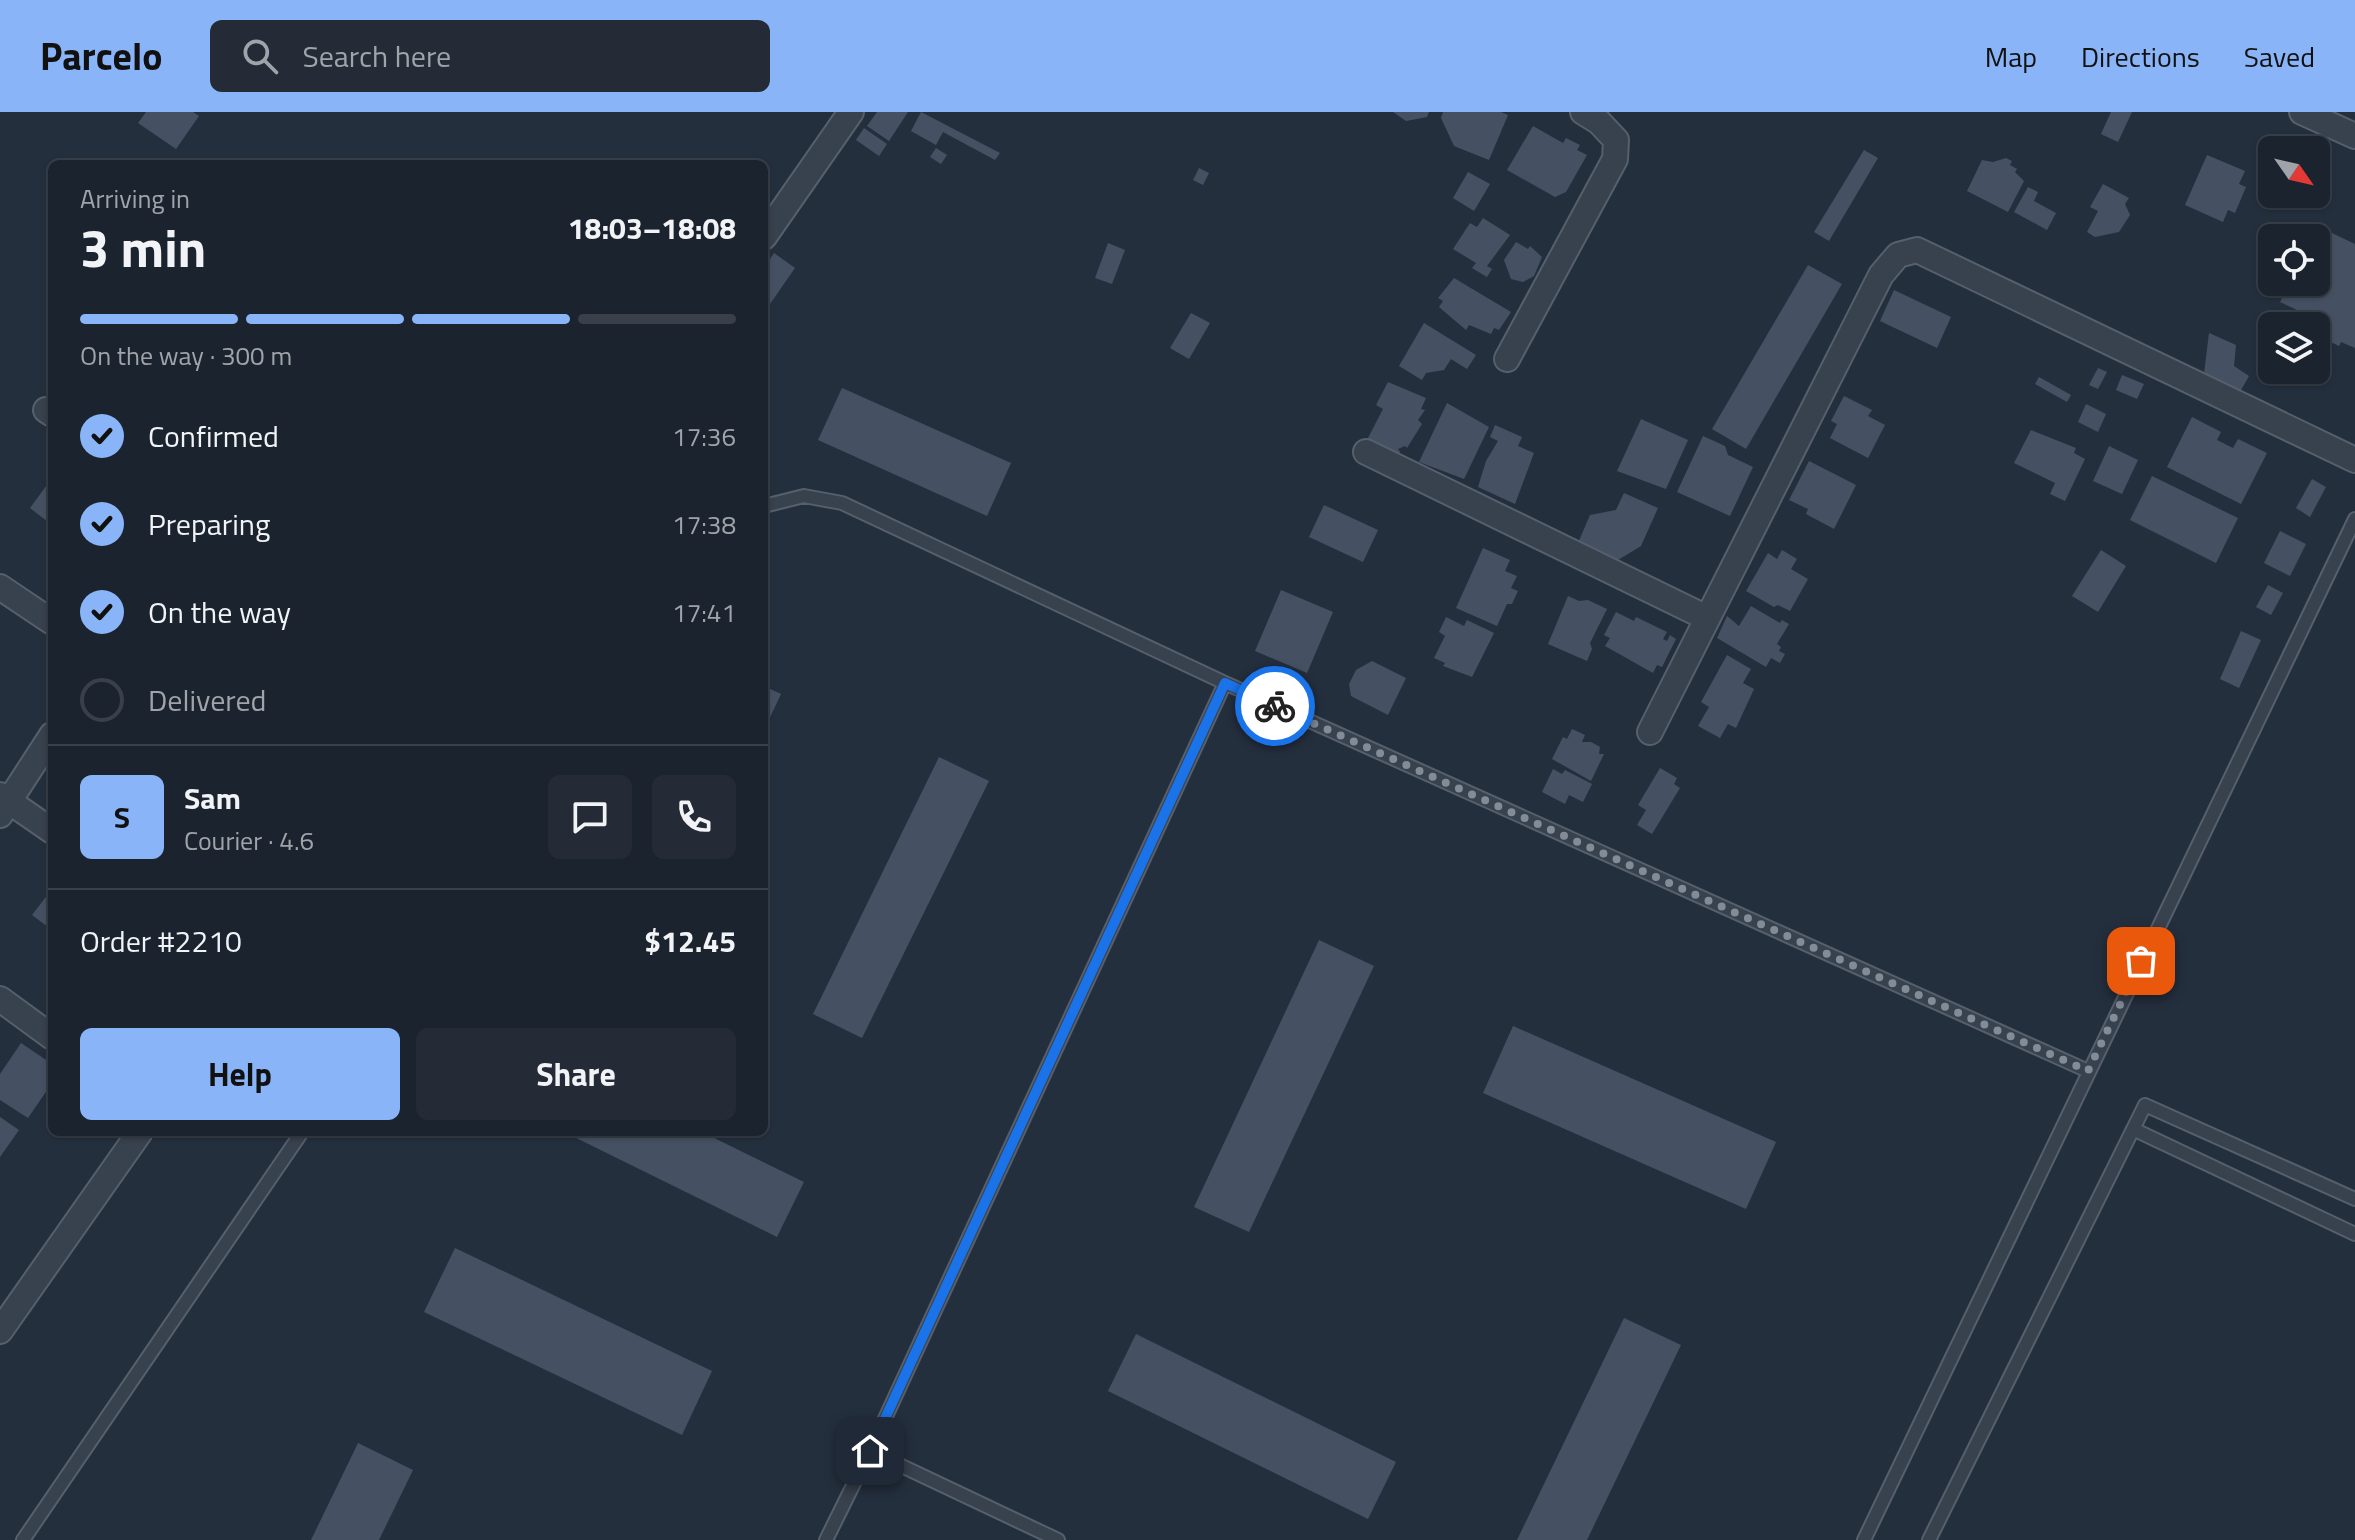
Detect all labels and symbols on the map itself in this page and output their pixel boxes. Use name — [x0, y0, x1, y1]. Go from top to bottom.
north arrow — [2258, 136, 2330, 208]
courier — [1235, 666, 1315, 746]
pin — [2107, 927, 2175, 995]
pin — [836, 1417, 904, 1485]

